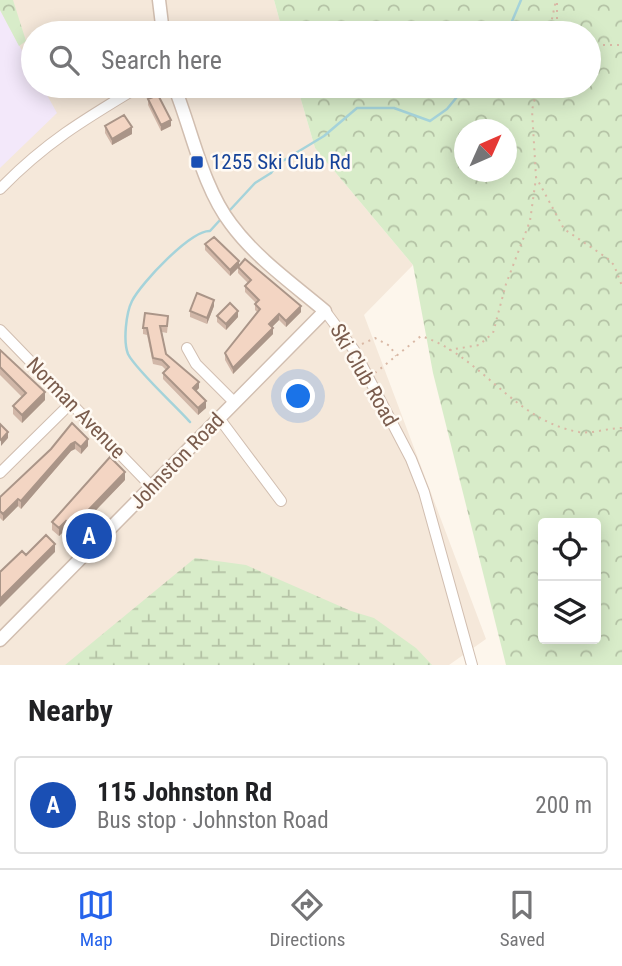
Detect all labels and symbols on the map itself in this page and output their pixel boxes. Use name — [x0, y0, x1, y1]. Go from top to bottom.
north arrow — [454, 119, 517, 182]
place label: 1255 Ski Club Rd — [211, 150, 351, 174]
marker: 1255 Ski Club Rd — [189, 154, 205, 170]
street label: Ski Club Road — [325, 320, 403, 430]
street label: Norman Avenue — [22, 352, 130, 464]
your location — [281, 379, 315, 413]
street label: Johnston Road — [125, 408, 229, 514]
pin: A — [66, 510, 112, 562]

